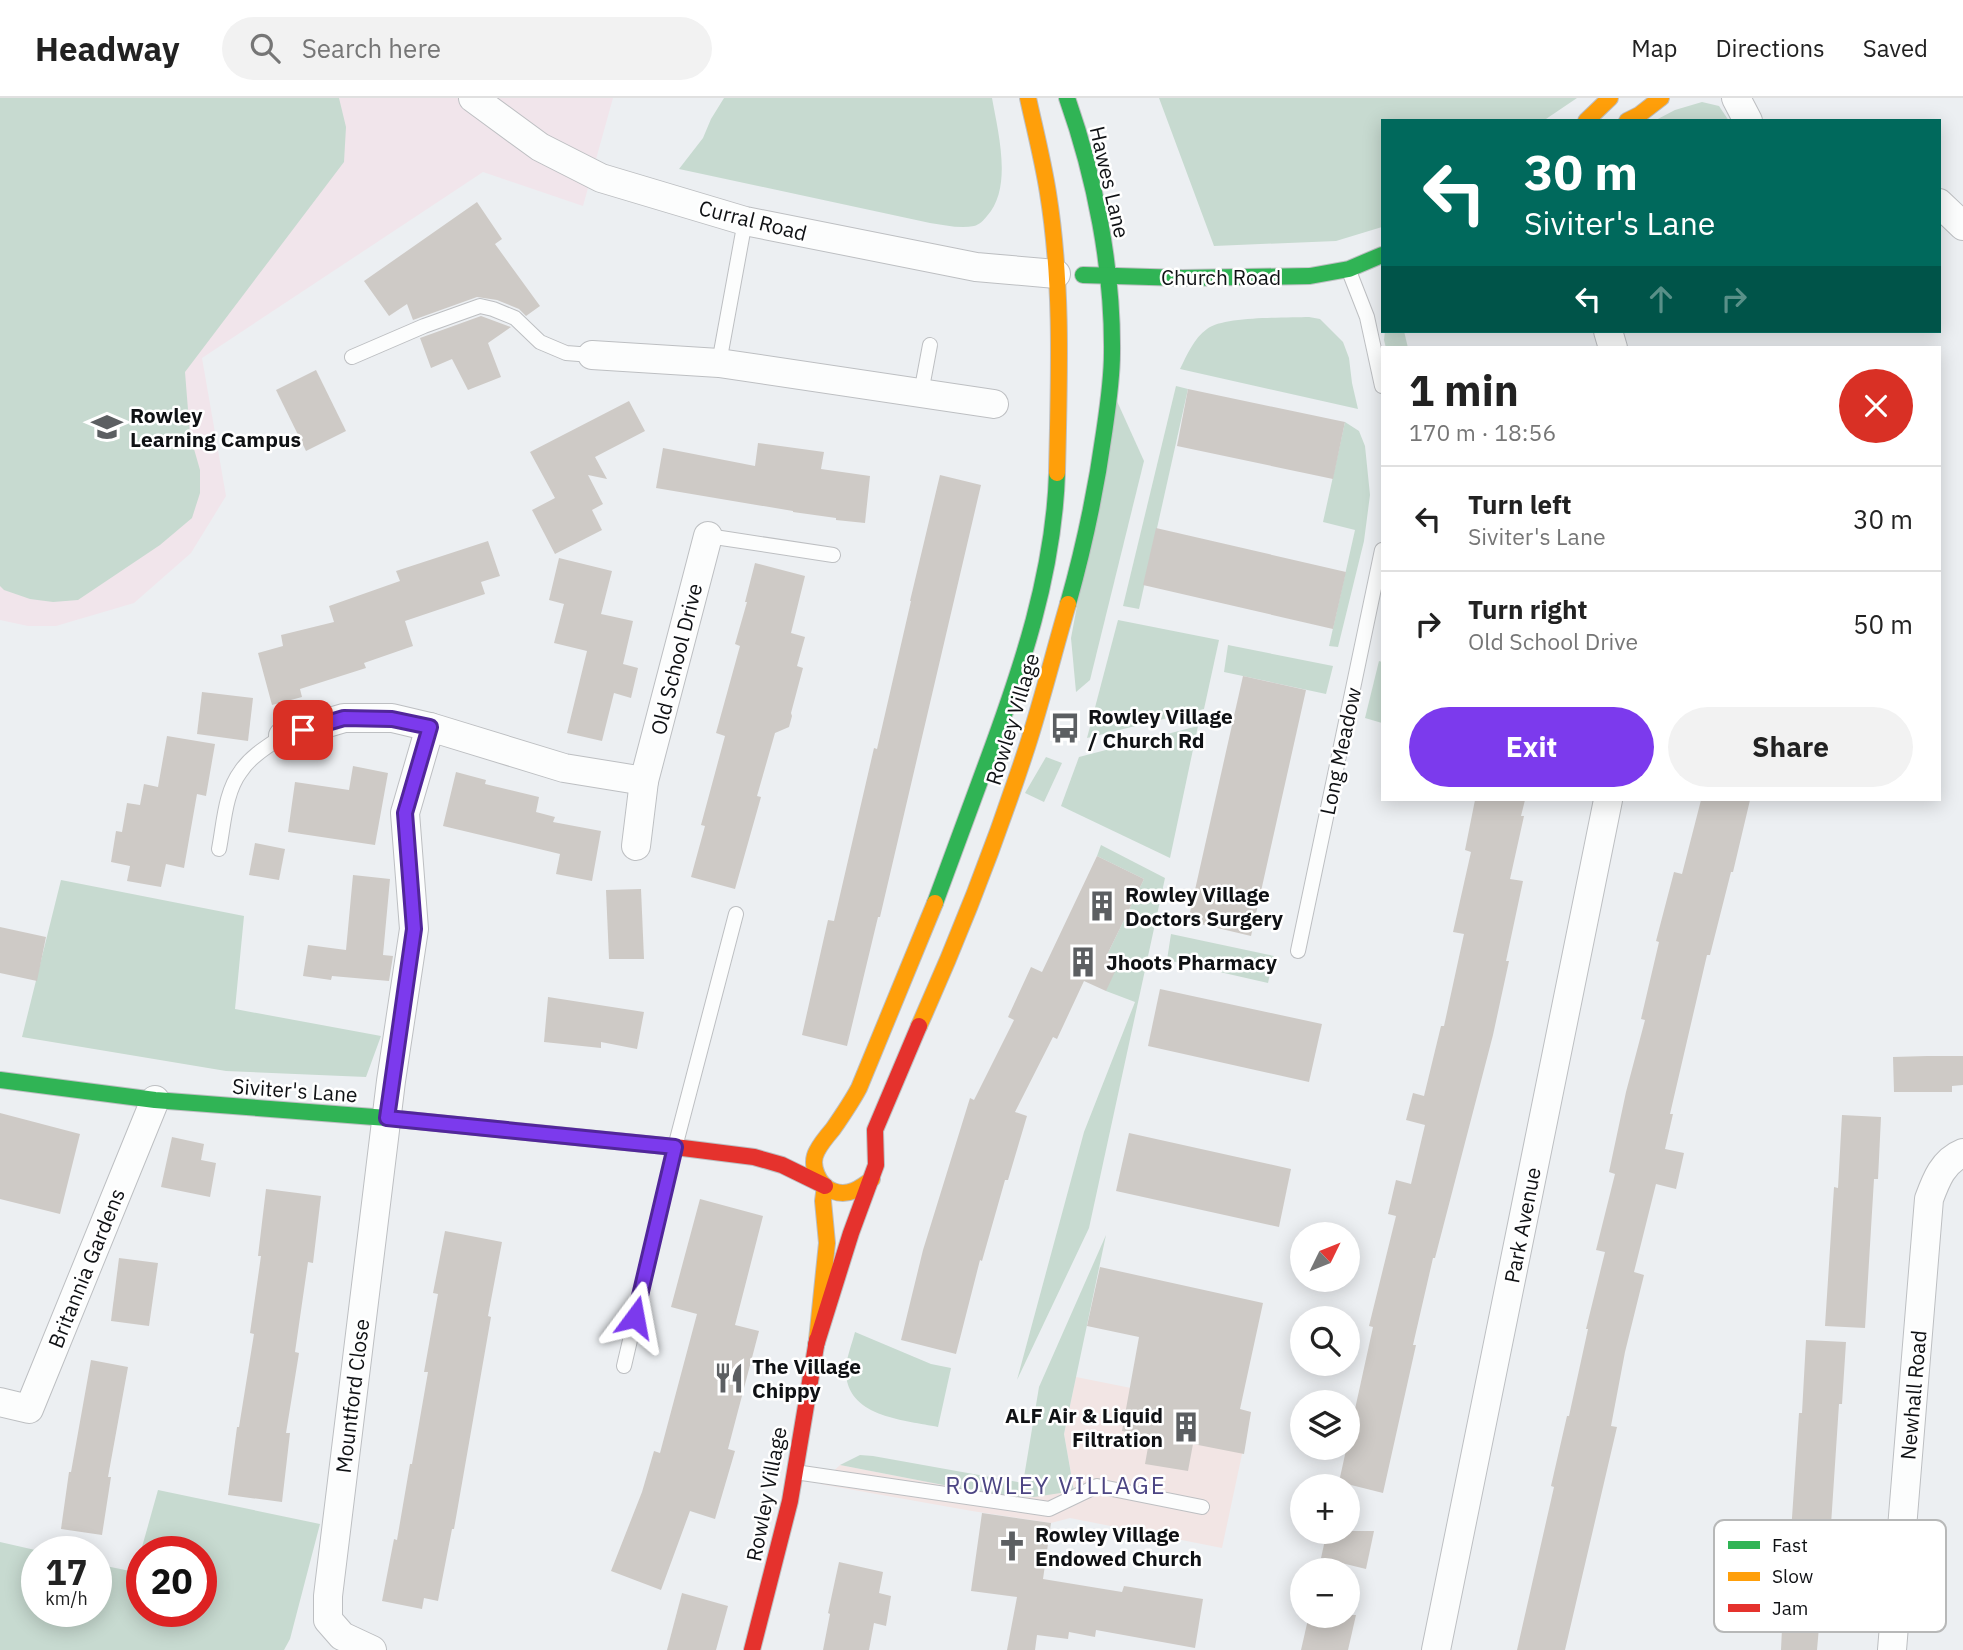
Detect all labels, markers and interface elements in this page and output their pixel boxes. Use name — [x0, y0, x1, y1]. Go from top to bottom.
search box — [222, 17, 712, 80]
text: Headway — [35, 27, 180, 70]
icon: search — [246, 29, 284, 67]
text: Search here — [302, 31, 441, 65]
text: Map — [1631, 32, 1677, 64]
text: Directions — [1715, 32, 1825, 64]
text: Saved — [1863, 32, 1928, 64]
street label: Hawes Lane — [1084, 123, 1136, 241]
text: 30 m — [1524, 140, 1638, 203]
icon: left — [1409, 147, 1500, 238]
street label: Curral Road — [696, 193, 810, 247]
text: Siviter's Lane — [1524, 202, 1715, 244]
street label: Church Road — [1161, 263, 1281, 291]
icon: left — [1569, 280, 1607, 318]
icon: ahead — [1642, 280, 1680, 318]
icon: right — [1715, 280, 1753, 318]
text: 1 min — [1409, 363, 1519, 418]
button: close — [1839, 369, 1913, 443]
place label: Rowley Learning Campus — [130, 401, 301, 453]
school or university icon: Rowley Learning Campus — [90, 410, 124, 444]
text: 170 m · 18:56 — [1409, 417, 1556, 447]
text: Turn left — [1468, 487, 1571, 521]
icon: left — [1409, 500, 1447, 538]
text: 30 m — [1853, 502, 1913, 536]
text: Siviter's Lane — [1468, 521, 1606, 551]
street label: Old School Drive — [644, 580, 708, 738]
text: Turn right — [1468, 592, 1587, 626]
icon: right — [1409, 605, 1447, 643]
text: 50 m — [1853, 607, 1913, 641]
text: Old School Drive — [1468, 626, 1638, 656]
street label: Rowley Village — [979, 650, 1045, 788]
street label: Long Meadow — [1313, 685, 1367, 817]
pin — [273, 700, 333, 760]
place label: Rowley Village / Church Rd — [1088, 702, 1233, 754]
button: Exit — [1409, 707, 1654, 787]
button: Share — [1668, 707, 1913, 787]
icon: arrive — [284, 711, 322, 749]
bus stop icon: Rowley Village / Church Rd — [1048, 711, 1082, 745]
place label: Rowley Village Doctors Surgery — [1125, 880, 1284, 932]
building icon: Rowley Village Doctors Surgery — [1085, 889, 1119, 923]
building icon: Jhoots Pharmacy — [1066, 945, 1100, 979]
place label: Jhoots Pharmacy — [1106, 948, 1278, 976]
street label: Siviter's Lane — [231, 1072, 359, 1108]
street label: Park Avenue — [1497, 1165, 1547, 1285]
street label: Britannia Gardens — [41, 1184, 131, 1352]
north arrow — [1290, 1222, 1360, 1292]
map controls — [1290, 1222, 1360, 1628]
position arrow — [598, 1280, 672, 1354]
button: search — [1290, 1306, 1360, 1376]
street label: Mountford Close — [329, 1317, 375, 1475]
street label: Newhall Road — [1893, 1329, 1933, 1461]
place label: The Village Chippy — [752, 1352, 861, 1404]
restaurant icon: The Village Chippy — [712, 1361, 746, 1395]
button: layers — [1290, 1390, 1360, 1460]
place label: ALF Air & Liquid Filtration — [1005, 1401, 1163, 1453]
building icon: ALF Air & Liquid Filtration — [1169, 1410, 1203, 1444]
street label: Rowley Village — [739, 1424, 793, 1564]
district label: ROWLEY VILLAGE — [945, 1469, 1167, 1501]
button: + — [1290, 1474, 1360, 1544]
place label: Rowley Village Endowed Church — [1035, 1520, 1202, 1572]
legend — [1714, 1520, 1946, 1632]
church icon: Rowley Village Endowed Church — [995, 1529, 1029, 1563]
text: Fast — [1772, 1533, 1808, 1557]
speed limit sign: 20 — [126, 1536, 217, 1627]
text: 17 — [45, 1549, 88, 1595]
button: − — [1290, 1558, 1360, 1628]
text: Slow — [1772, 1564, 1813, 1588]
text: km/h — [45, 1587, 88, 1610]
text: Jam — [1772, 1596, 1808, 1620]

